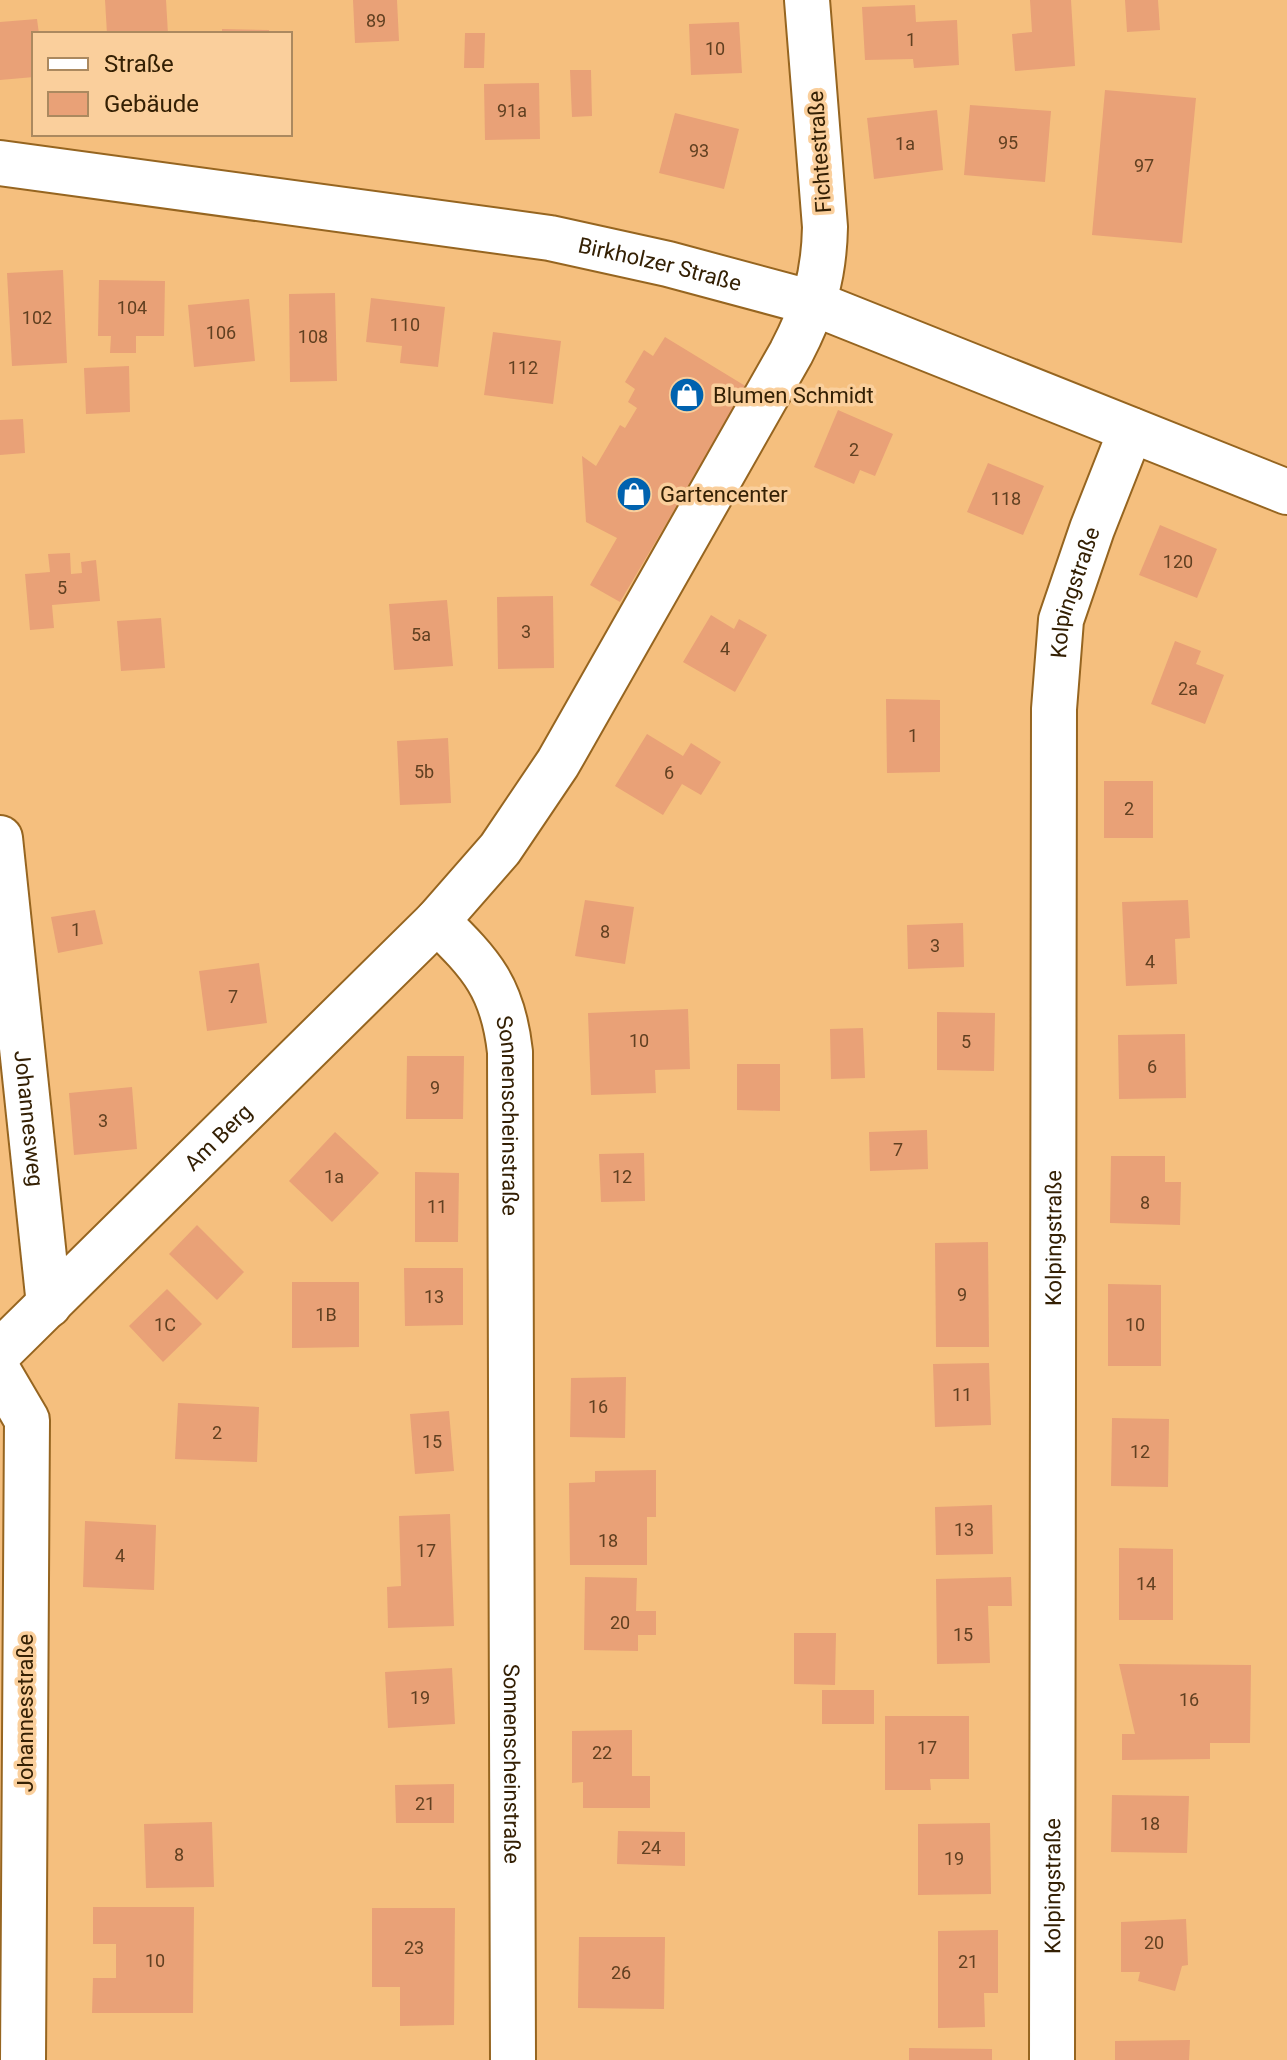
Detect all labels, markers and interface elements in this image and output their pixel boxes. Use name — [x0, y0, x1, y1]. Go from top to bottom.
house number: 89 — [366, 10, 386, 31]
house number: 1 — [906, 29, 916, 50]
legend — [32, 32, 292, 136]
house number: 10 — [705, 38, 725, 59]
text: Straße — [104, 50, 174, 78]
text: Gebäude — [104, 90, 199, 118]
street label: Fichtestraße — [803, 90, 836, 214]
house number: 91a — [497, 100, 527, 121]
house number: 95 — [998, 132, 1018, 153]
house number: 1a — [895, 133, 915, 154]
house number: 93 — [689, 140, 709, 161]
house number: 97 — [1134, 155, 1154, 176]
street label: Birkholzer Straße — [576, 233, 744, 296]
house number: 104 — [117, 297, 147, 318]
house number: 102 — [22, 307, 52, 328]
house number: 110 — [390, 314, 420, 335]
house number: 106 — [206, 322, 236, 343]
house number: 108 — [298, 326, 328, 347]
house number: 112 — [508, 357, 538, 378]
shop icon: Blumen Schmidt — [668, 376, 706, 414]
place label: Blumen Schmidt — [713, 383, 874, 408]
house number: 2 — [849, 439, 859, 460]
shop icon: Gartencenter — [615, 475, 653, 513]
place label: Gartencenter — [660, 482, 788, 507]
house number: 118 — [991, 488, 1021, 509]
street label: Kolpingstraße — [1046, 524, 1105, 659]
house number: 120 — [1163, 551, 1193, 572]
house number: 5 — [57, 577, 67, 598]
house number: 3 — [521, 621, 531, 642]
house number: 5a — [411, 624, 431, 645]
house number: 4 — [720, 638, 730, 659]
house number: 2a — [1178, 678, 1198, 699]
house number: 1 — [908, 725, 918, 746]
house number: 5b — [414, 761, 434, 782]
house number: 6 — [664, 762, 674, 783]
house number: 2 — [1124, 798, 1134, 819]
house number: 1 — [71, 919, 81, 940]
house number: 8 — [600, 921, 610, 942]
house number: 3 — [930, 935, 940, 956]
house number: 4 — [1145, 951, 1155, 972]
house number: 7 — [228, 986, 238, 1007]
street label: Sonnenscheinstraße — [491, 1013, 522, 1216]
house number: 10 — [629, 1030, 649, 1051]
house number: 5 — [961, 1031, 971, 1052]
street label: Johannesweg — [9, 1049, 48, 1188]
house number: 6 — [1147, 1056, 1157, 1077]
house number: 9 — [430, 1077, 440, 1098]
street label: Am Berg — [179, 1099, 257, 1176]
house number: 3 — [98, 1110, 108, 1131]
house number: 7 — [893, 1139, 903, 1160]
house number: 1a — [324, 1166, 344, 1187]
house number: 12 — [612, 1166, 632, 1187]
street label: Kolpingstraße — [1041, 1170, 1066, 1306]
house number: 8 — [1140, 1192, 1150, 1213]
house number: 11 — [427, 1196, 447, 1217]
house number: 9 — [957, 1284, 967, 1305]
house number: 13 — [424, 1286, 444, 1307]
house number: 1B — [315, 1304, 337, 1325]
house number: 1C — [154, 1314, 176, 1335]
house number: 10 — [1125, 1314, 1145, 1335]
house number: 11 — [952, 1384, 972, 1405]
house number: 16 — [588, 1396, 608, 1417]
house number: 2 — [212, 1422, 222, 1443]
house number: 15 — [422, 1431, 442, 1452]
house number: 12 — [1130, 1441, 1150, 1462]
house number: 13 — [954, 1519, 974, 1540]
house number: 18 — [598, 1530, 618, 1551]
house number: 17 — [416, 1540, 436, 1561]
house number: 4 — [115, 1545, 125, 1566]
house number: 14 — [1136, 1573, 1156, 1594]
house number: 20 — [610, 1612, 630, 1633]
house number: 15 — [953, 1624, 973, 1645]
street label: Johannesstraße — [13, 1634, 38, 1792]
street label: Sonnenscheinstraße — [499, 1664, 524, 1864]
house number: 19 — [410, 1687, 430, 1708]
house number: 16 — [1179, 1689, 1199, 1710]
house number: 17 — [917, 1737, 937, 1758]
house number: 22 — [592, 1742, 612, 1763]
house number: 21 — [415, 1793, 435, 1814]
house number: 18 — [1140, 1813, 1160, 1834]
street label: Kolpingstraße — [1040, 1818, 1065, 1954]
house number: 24 — [641, 1837, 661, 1858]
house number: 8 — [174, 1844, 184, 1865]
house number: 19 — [944, 1848, 964, 1869]
house number: 20 — [1144, 1932, 1164, 1953]
house number: 23 — [404, 1937, 424, 1958]
house number: 10 — [145, 1950, 165, 1971]
house number: 21 — [958, 1951, 978, 1972]
house number: 26 — [611, 1962, 631, 1983]

